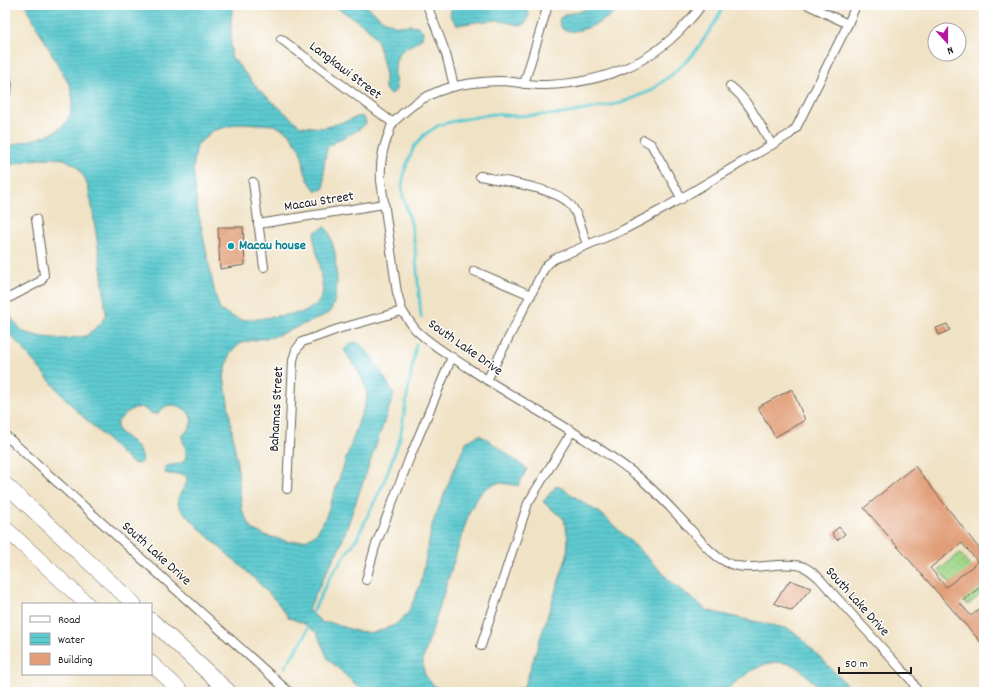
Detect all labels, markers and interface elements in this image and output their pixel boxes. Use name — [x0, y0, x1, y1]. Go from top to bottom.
north arrow — [927, 22, 967, 62]
street label: Langkawi Street — [305, 37, 385, 105]
text: N — [944, 41, 955, 58]
street label: Macau Street — [283, 187, 355, 217]
place label: Macau house — [239, 236, 306, 256]
marker: Macau house — [226, 241, 236, 251]
street label: South Lake Drive — [423, 315, 507, 381]
street label: Bahamas Street — [265, 366, 289, 452]
street label: South Lake Drive — [117, 517, 195, 591]
street label: South Lake Drive — [820, 563, 894, 641]
legend — [22, 603, 152, 675]
text: Road — [58, 612, 80, 629]
text: Water — [58, 632, 85, 649]
scale bar — [839, 649, 911, 675]
text: Building — [58, 652, 93, 669]
text: 50 m — [845, 656, 868, 673]

